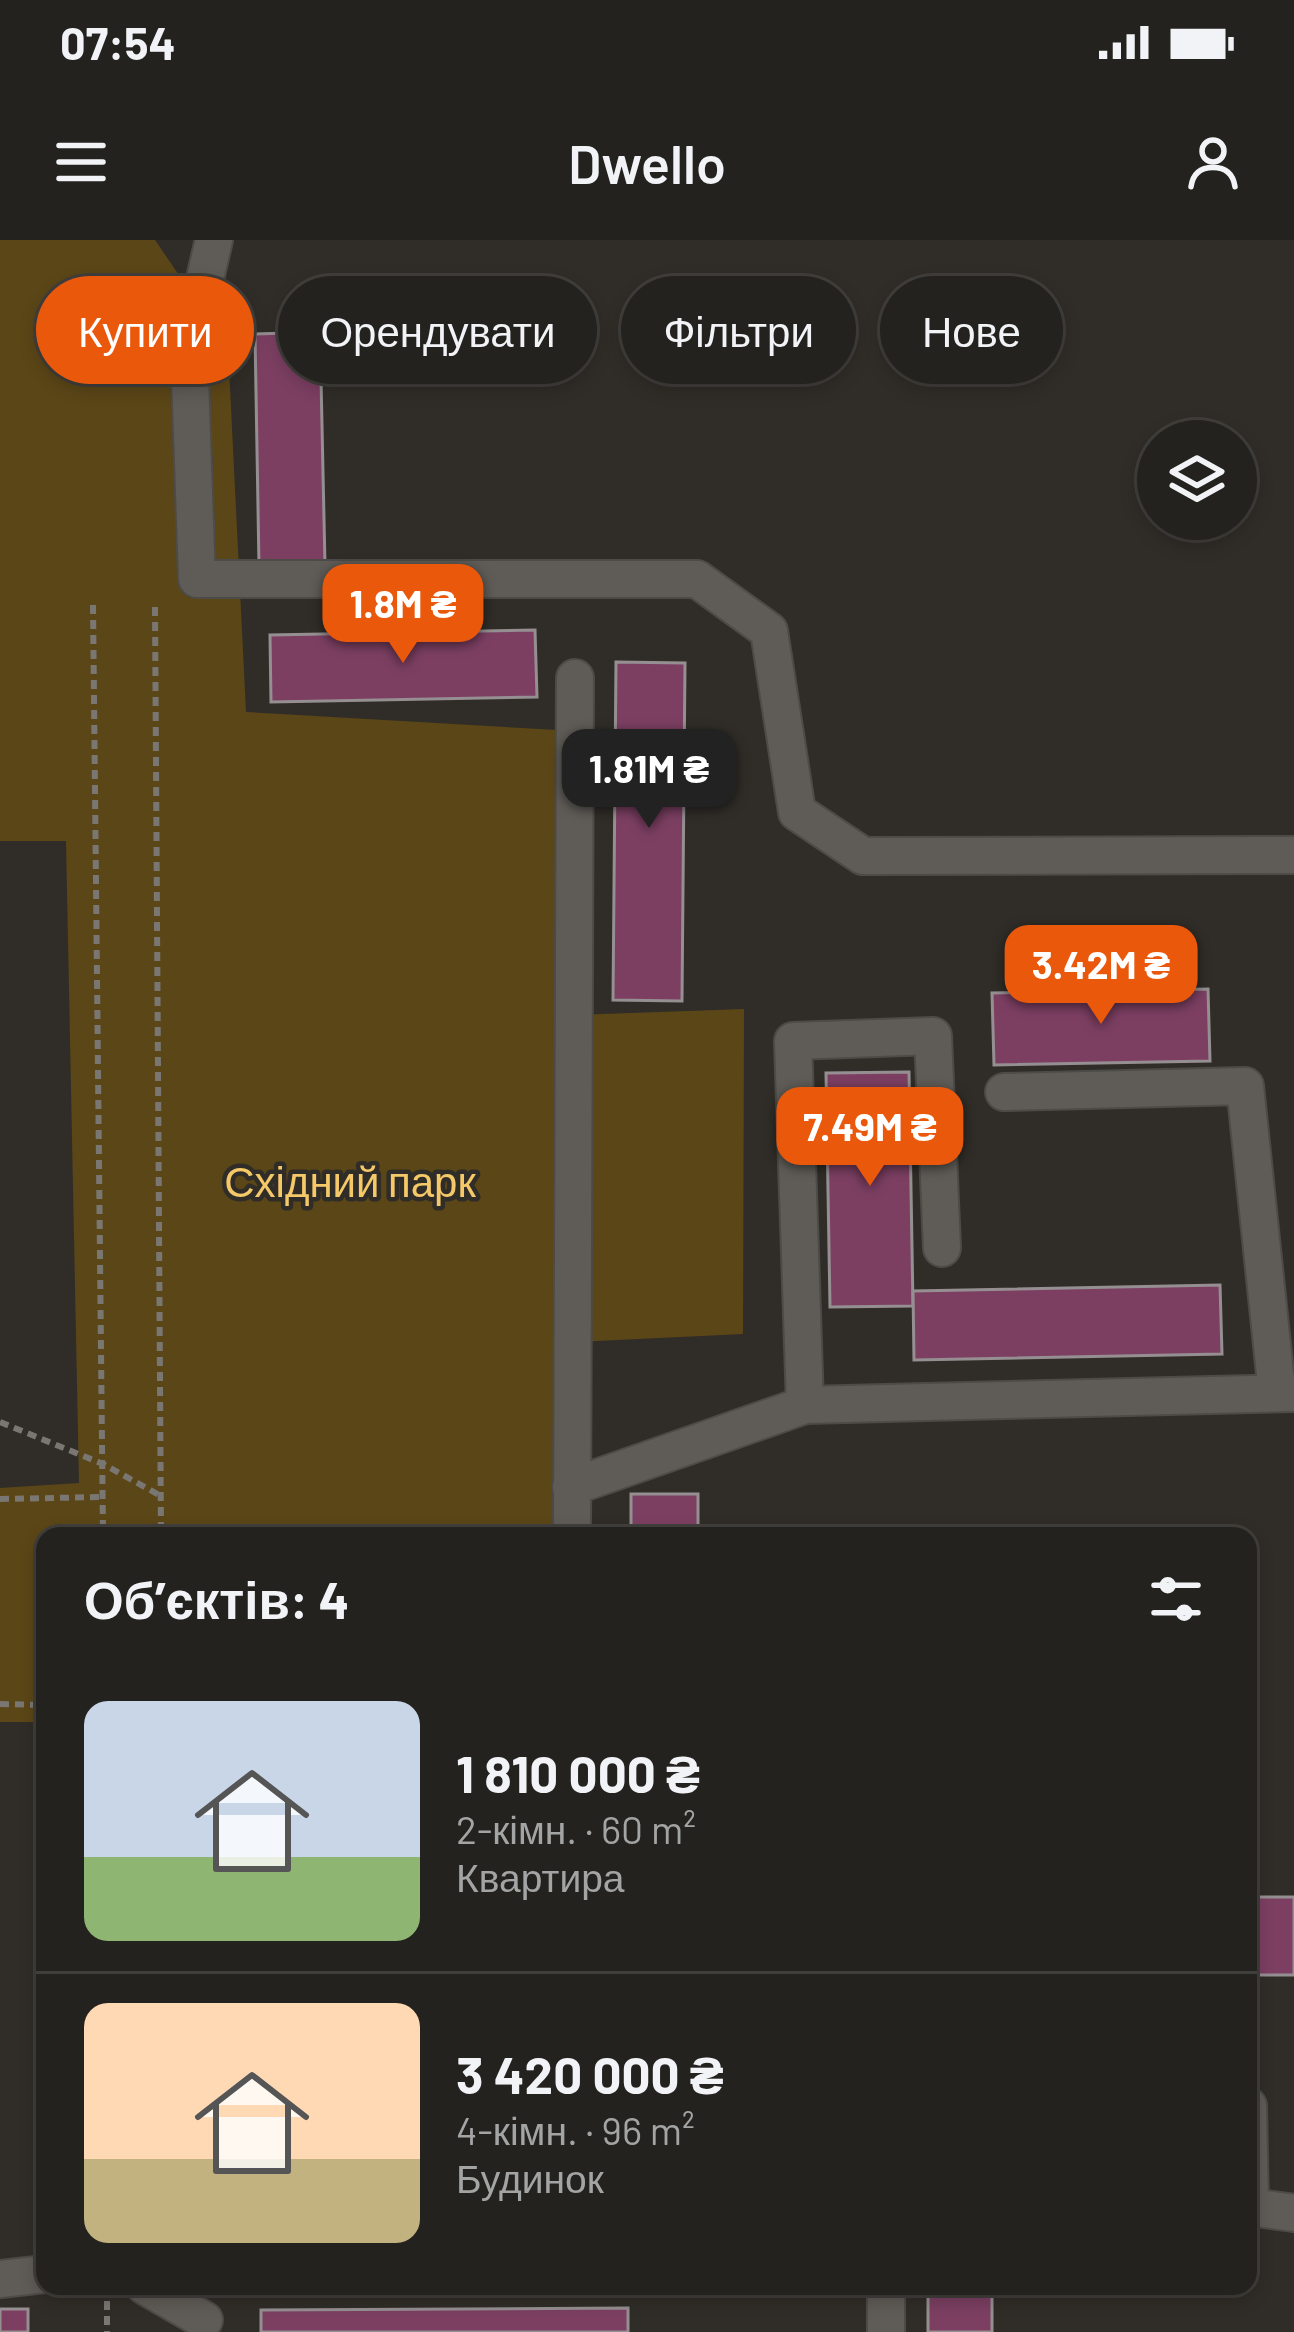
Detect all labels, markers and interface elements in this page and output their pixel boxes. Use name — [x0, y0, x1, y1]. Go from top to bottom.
text: 07:54 — [60, 15, 176, 69]
icon: menu — [48, 129, 114, 195]
icon: person — [1180, 129, 1246, 195]
text: Dwello — [568, 130, 726, 195]
chip: Купити — [36, 276, 254, 384]
chip: Орендувати — [278, 276, 597, 384]
chip: Фільтри — [621, 276, 856, 384]
chip: Нове — [880, 276, 1063, 384]
map controls — [1137, 420, 1257, 540]
button: layers — [1137, 420, 1257, 540]
pin: 1.8M ₴ — [305, 564, 501, 666]
text: 1.8M ₴ — [349, 579, 457, 626]
pin: 1.81M ₴ — [538, 729, 760, 831]
text: 1.81M ₴ — [589, 744, 709, 791]
pin: 3.42M ₴ — [990, 925, 1212, 1027]
text: 3.42M ₴ — [1032, 940, 1170, 987]
pin: 7.49M ₴ — [759, 1087, 981, 1189]
text: 7.49M ₴ — [803, 1102, 937, 1149]
park label: Східний парк — [224, 1155, 476, 1206]
icon: filters — [1143, 1566, 1209, 1632]
text: Об’єктів: 4 — [84, 1568, 349, 1629]
text: 1 810 000 ₴ — [456, 1742, 700, 1803]
icon: home — [180, 1749, 324, 1893]
text: 2-кімн. · 60 m² — [456, 1805, 696, 1852]
text: Квартира — [456, 1853, 625, 1900]
text: 3 420 000 ₴ — [456, 2043, 724, 2104]
icon: home — [180, 2051, 324, 2195]
text: 4-кімн. · 96 m² — [456, 2106, 695, 2153]
text: Будинок — [456, 2154, 604, 2201]

